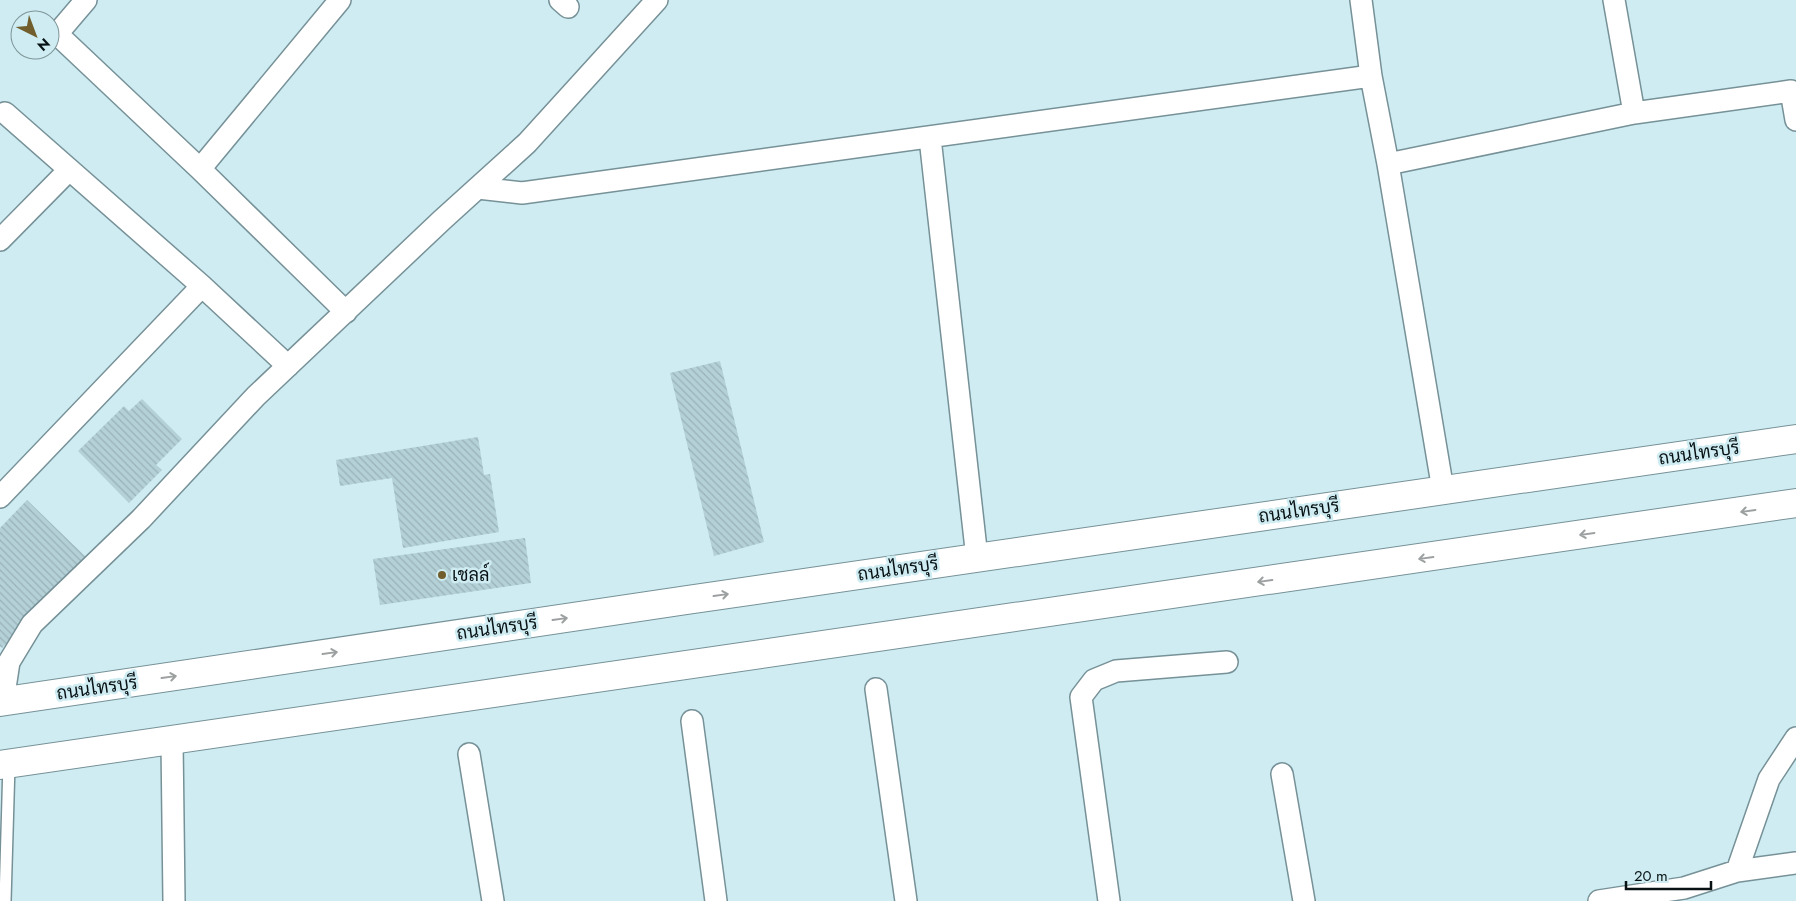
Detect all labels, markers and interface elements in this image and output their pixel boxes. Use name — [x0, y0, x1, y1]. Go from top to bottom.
north arrow — [10, 10, 60, 60]
text: N — [33, 34, 55, 56]
street label: ถนนไทรบุรี — [1657, 434, 1741, 472]
street label: ถนนไทรบุรี — [1257, 492, 1341, 530]
one-way arrow — [1740, 506, 1756, 516]
one-way arrow — [1579, 529, 1595, 539]
street label: ถนนไทรบุรี — [856, 550, 940, 588]
one-way arrow — [1419, 553, 1435, 563]
place label: เชลล์ — [452, 562, 489, 588]
marker: เชลล์ — [436, 569, 448, 581]
one-way arrow — [1258, 577, 1274, 587]
one-way arrow — [712, 590, 728, 600]
street label: ถนนไทรบุรี — [455, 609, 539, 647]
one-way arrow — [552, 613, 568, 623]
one-way arrow — [322, 648, 338, 658]
street label: ถนนไทรบุรี — [55, 669, 139, 707]
one-way arrow — [161, 671, 177, 681]
scale bar — [1626, 858, 1711, 890]
text: 20 m — [1634, 865, 1668, 887]

